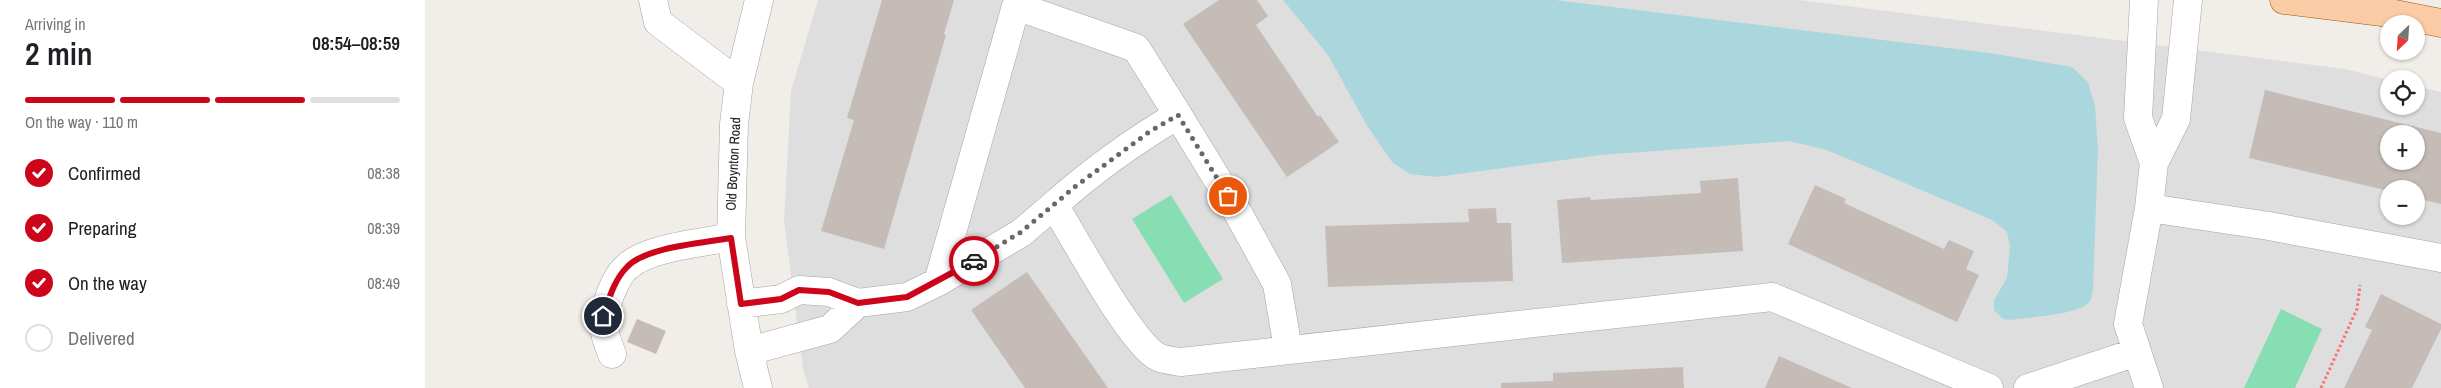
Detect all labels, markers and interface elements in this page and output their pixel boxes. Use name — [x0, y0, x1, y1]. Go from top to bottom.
text: Arriving in — [25, 13, 86, 35]
north arrow — [2380, 15, 2425, 60]
map controls — [2380, 15, 2425, 225]
text: 08:54–08:59 — [312, 30, 400, 56]
text: 2 min — [25, 32, 93, 75]
button: locate — [2380, 70, 2425, 115]
text: On the way · 110 m — [25, 111, 138, 133]
street label: Old Boynton Road — [722, 117, 744, 211]
button: + — [2380, 125, 2425, 170]
icon: check — [25, 159, 53, 187]
text: Confirmed — [68, 160, 141, 186]
text: 08:38 — [367, 162, 400, 184]
pin — [1207, 175, 1249, 217]
button: − — [2380, 180, 2425, 225]
icon: bag — [1214, 182, 1242, 210]
icon: check — [25, 214, 53, 242]
text: Preparing — [68, 215, 136, 241]
text: 08:39 — [367, 217, 400, 239]
courier — [949, 236, 999, 286]
icon: car — [960, 247, 988, 275]
icon: check — [25, 269, 53, 297]
text: On the way — [68, 270, 147, 296]
text: 08:49 — [367, 272, 400, 294]
pin — [582, 295, 624, 337]
icon: home — [589, 302, 617, 330]
text: Delivered — [68, 325, 135, 351]

